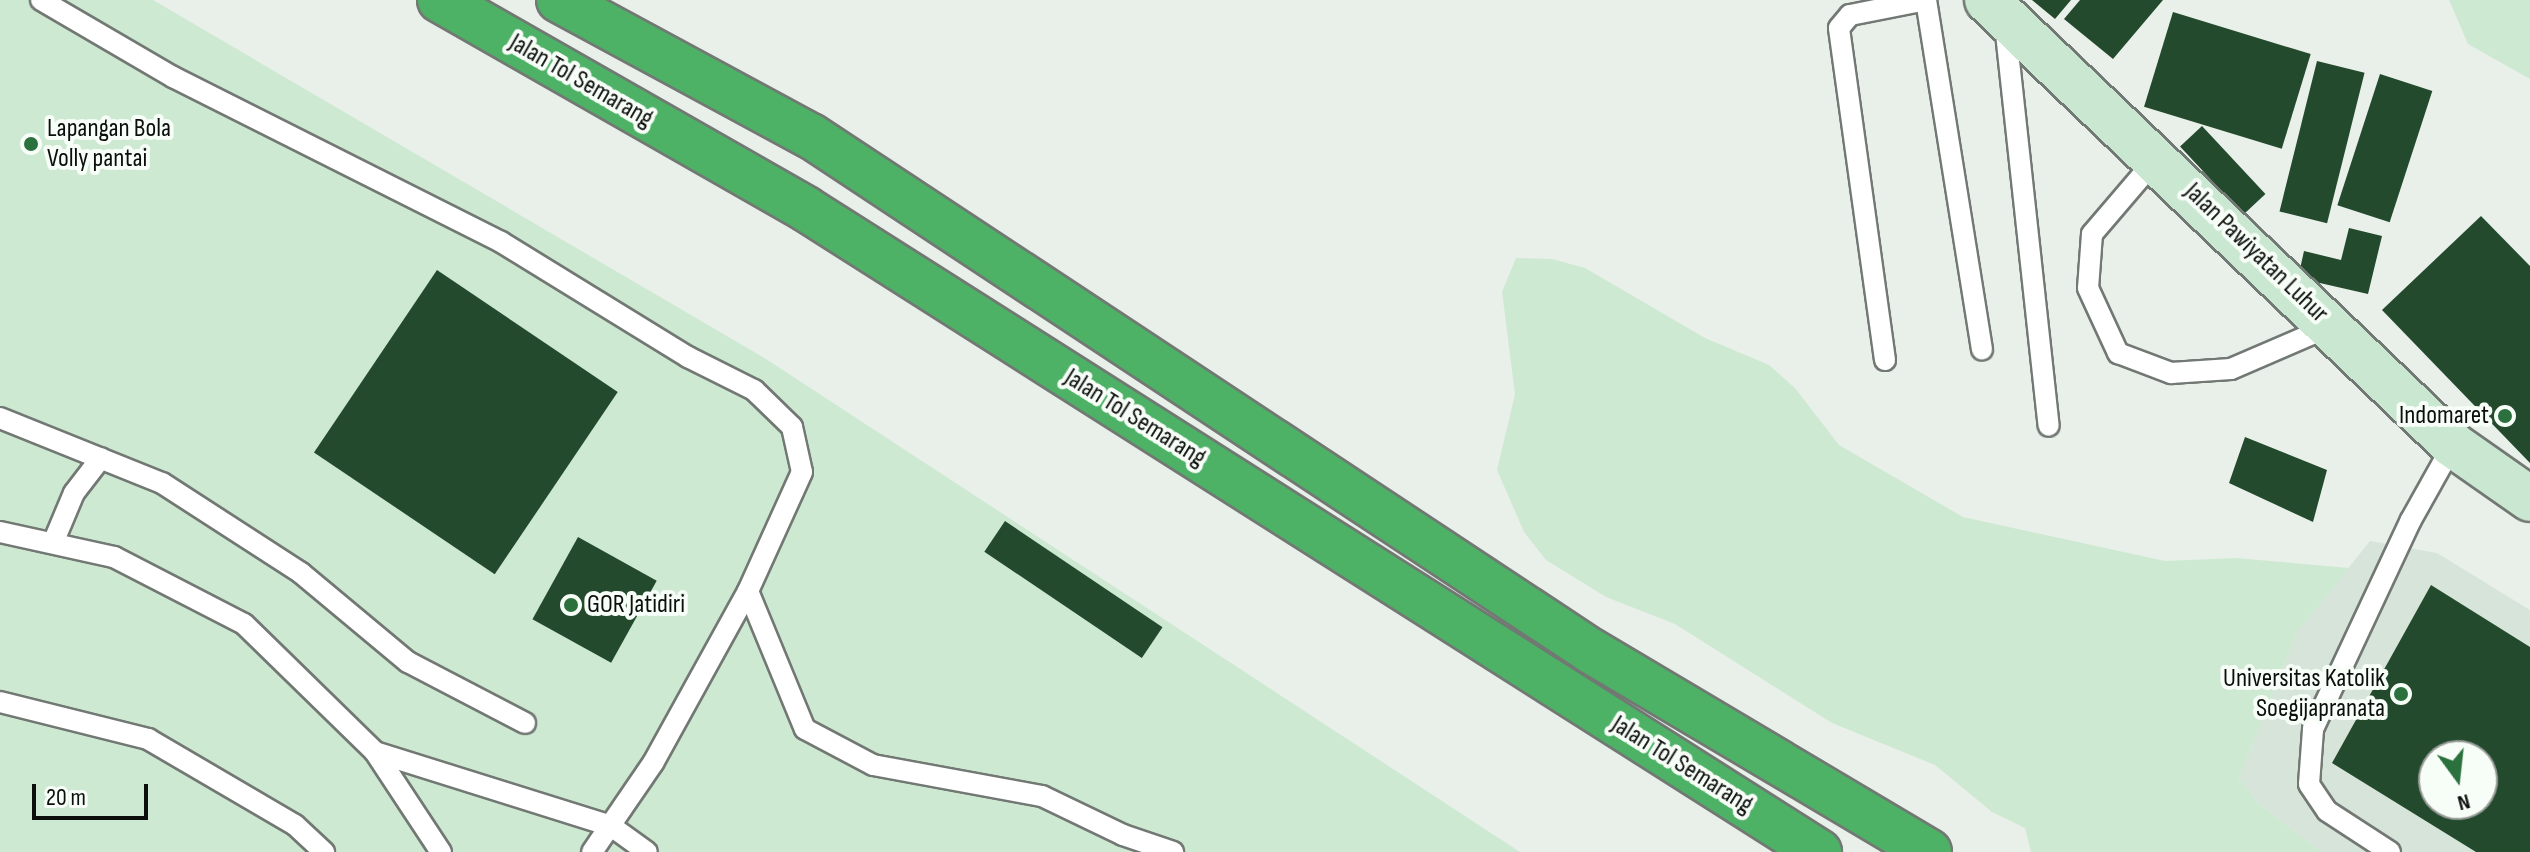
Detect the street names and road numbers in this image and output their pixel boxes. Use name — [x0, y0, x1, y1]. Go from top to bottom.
street label: Jalan Tol Semarang — [504, 27, 658, 135]
street label: Jalan Pawiyatan Luhur — [2178, 176, 2334, 330]
street label: Jalan Tol Semarang — [1059, 362, 1211, 474]
street label: Jalan Tol Semarang — [1606, 709, 1758, 821]

